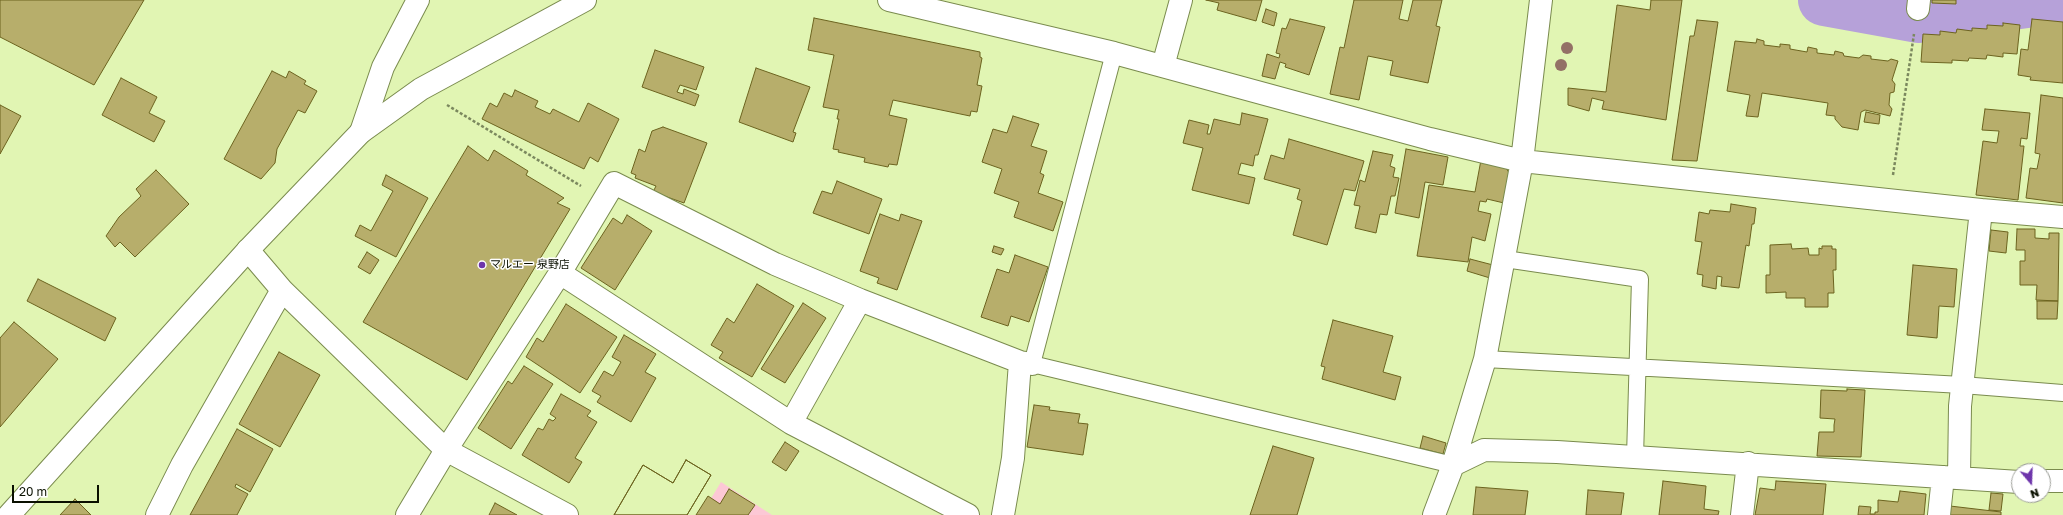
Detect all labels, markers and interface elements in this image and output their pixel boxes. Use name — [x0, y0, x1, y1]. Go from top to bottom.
place label: マルエー 泉野店 — [490, 258, 570, 272]
marker: マルエー 泉野店 — [477, 260, 487, 270]
north arrow — [2011, 463, 2051, 503]
scale bar — [14, 477, 101, 503]
text: 20 m — [19, 484, 47, 499]
text: N — [2029, 486, 2041, 501]

